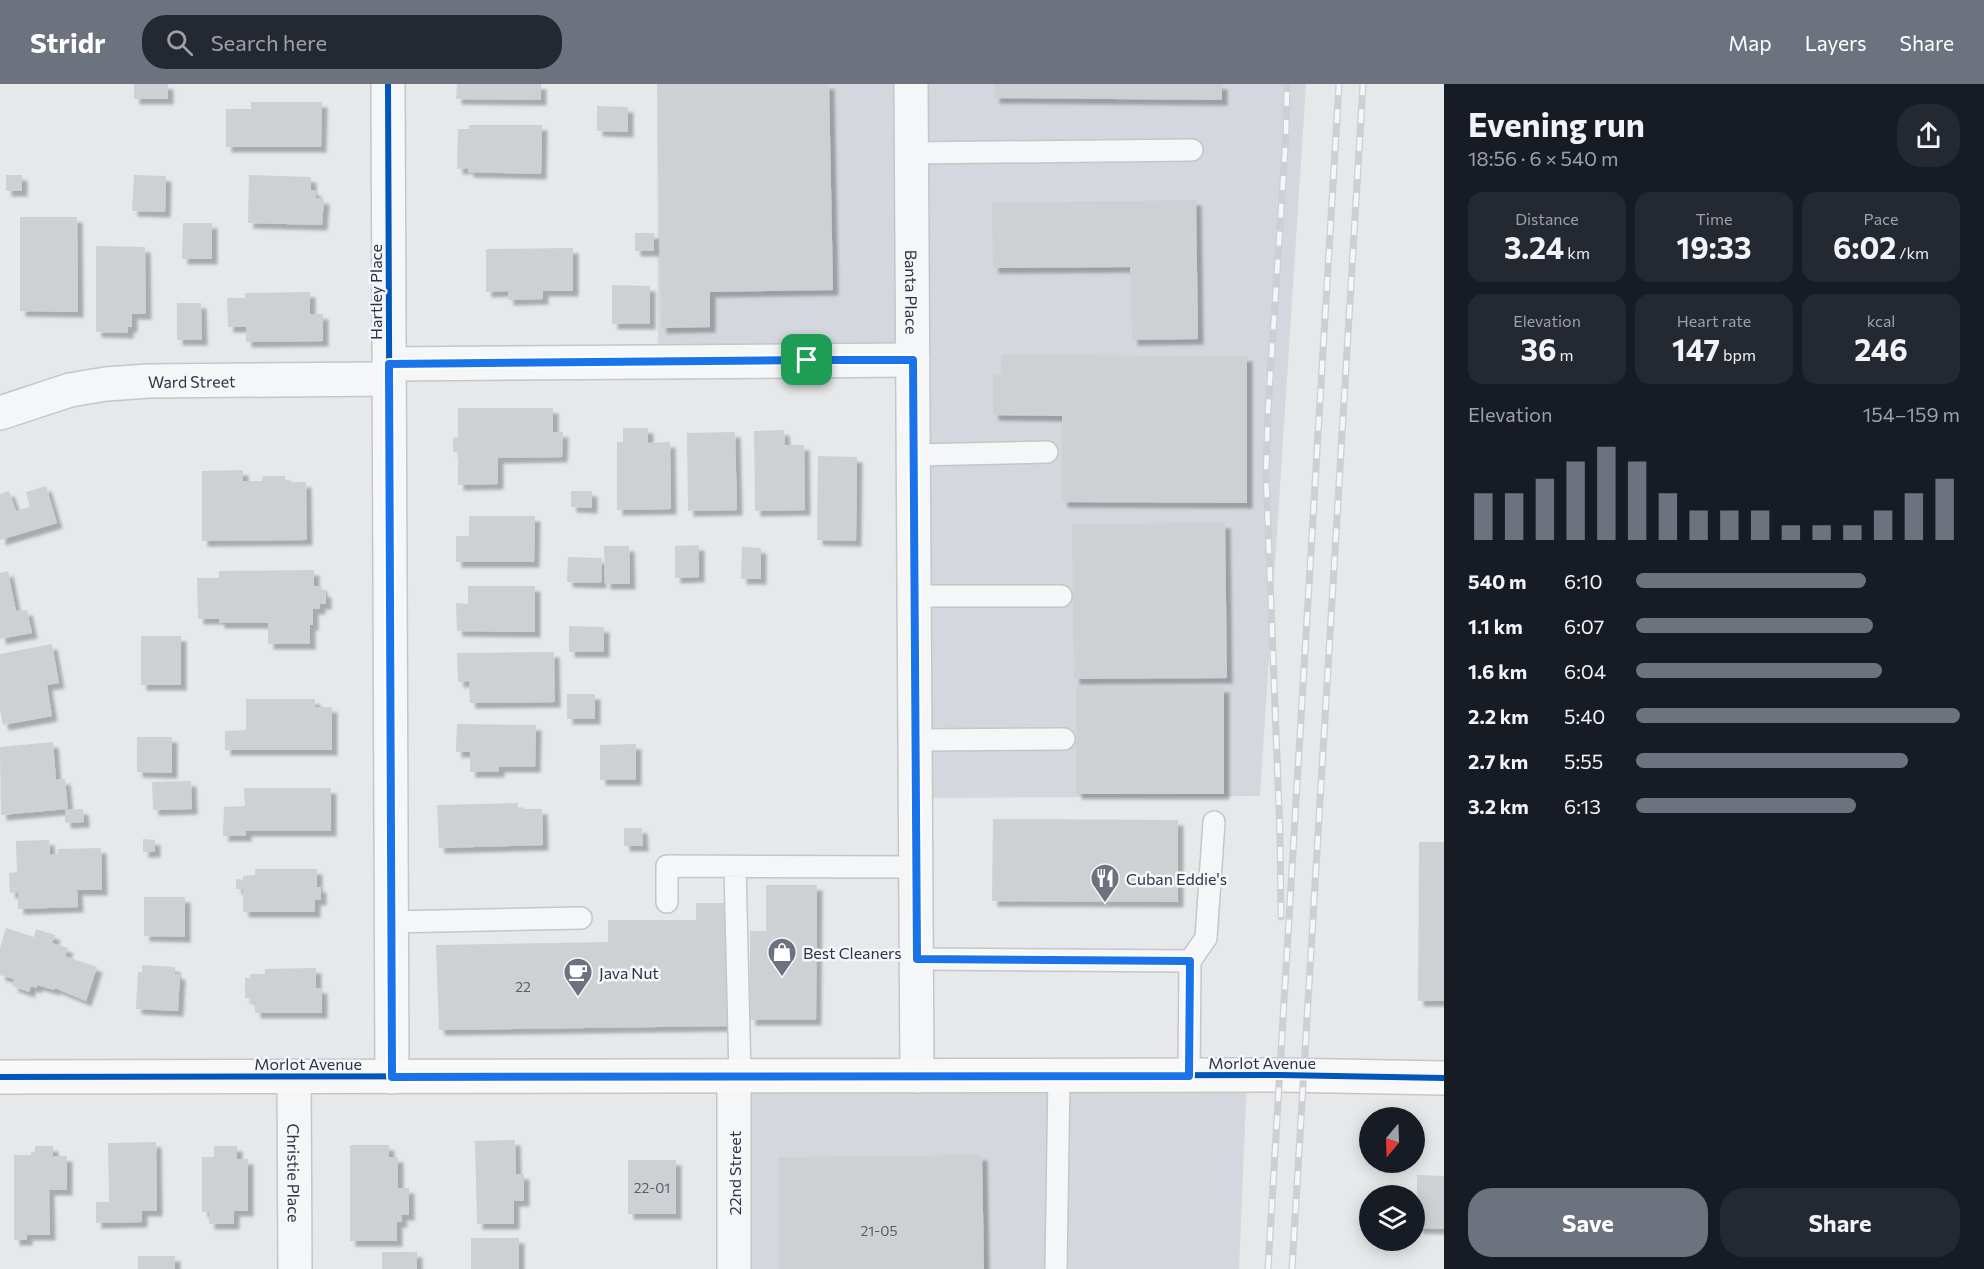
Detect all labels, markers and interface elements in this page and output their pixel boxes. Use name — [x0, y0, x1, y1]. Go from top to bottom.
search box — [142, 15, 562, 69]
text: Stridr — [30, 25, 106, 59]
icon: search — [163, 26, 196, 59]
text: Search here — [211, 29, 327, 56]
text: Map — [1728, 30, 1772, 55]
text: Layers — [1805, 30, 1867, 55]
text: Share — [1900, 30, 1954, 55]
text: Evening run — [1468, 103, 1645, 144]
button: share — [1897, 104, 1960, 167]
text: 18:56 · 6 × 540 m — [1468, 146, 1618, 170]
text: Distance — [1515, 209, 1579, 228]
text: Time — [1696, 209, 1732, 228]
text: Pace — [1864, 209, 1898, 228]
text: 3.24 — [1504, 228, 1564, 265]
text: 19:33 — [1677, 228, 1751, 265]
text: 6:02 — [1833, 228, 1896, 265]
text: km — [1564, 243, 1590, 262]
text: /km — [1896, 243, 1929, 262]
street label: Hartley Place — [366, 244, 385, 340]
street label: Banta Place — [903, 250, 922, 334]
text: Elevation — [1513, 311, 1581, 330]
text: Heart rate — [1677, 311, 1751, 330]
text: kcal — [1867, 311, 1895, 330]
text: 36 — [1520, 330, 1556, 367]
text: 147 — [1672, 330, 1720, 367]
text: 246 — [1854, 330, 1908, 367]
pin — [781, 334, 832, 385]
icon: arrive — [790, 343, 823, 376]
text: m — [1556, 345, 1574, 364]
text: bpm — [1720, 345, 1756, 364]
street label: Ward Street — [148, 371, 236, 391]
text: Elevation — [1468, 402, 1553, 426]
text: 154–159 m — [1863, 402, 1960, 426]
text: 540 m — [1468, 569, 1527, 593]
text: 6:10 — [1564, 569, 1602, 593]
text: 1.1 km — [1468, 614, 1523, 638]
text: 6:07 — [1564, 614, 1604, 638]
text: 1.6 km — [1468, 659, 1527, 683]
text: 6:04 — [1564, 659, 1606, 683]
text: 2.2 km — [1468, 704, 1529, 728]
text: 5:40 — [1564, 704, 1605, 728]
text: 2.7 km — [1468, 749, 1528, 773]
text: 5:55 — [1564, 749, 1603, 773]
text: 3.2 km — [1468, 794, 1529, 818]
text: 6:13 — [1564, 794, 1601, 818]
restaurant icon: Cuban Eddie's — [1089, 862, 1121, 904]
place label: Cuban Eddie's — [1126, 869, 1227, 888]
shop icon: Best Cleaners — [766, 936, 798, 978]
place label: Best Cleaners — [803, 943, 901, 962]
cafe icon: Java Nut — [562, 956, 594, 998]
place label: Java Nut — [599, 963, 659, 982]
house number: 22 — [515, 978, 531, 995]
street label: Morlot Avenue — [1208, 1053, 1316, 1072]
street label: Morlot Avenue — [254, 1054, 362, 1073]
north arrow — [1359, 1107, 1425, 1173]
map controls — [1359, 1107, 1425, 1251]
street label: Christie Place — [285, 1123, 304, 1223]
street label: 22nd Street — [725, 1130, 744, 1215]
house number: 22-01 — [634, 1179, 670, 1196]
button: layers — [1359, 1185, 1425, 1251]
button: Save — [1468, 1188, 1708, 1257]
button: Share — [1720, 1188, 1960, 1257]
house number: 21-05 — [861, 1222, 897, 1239]

